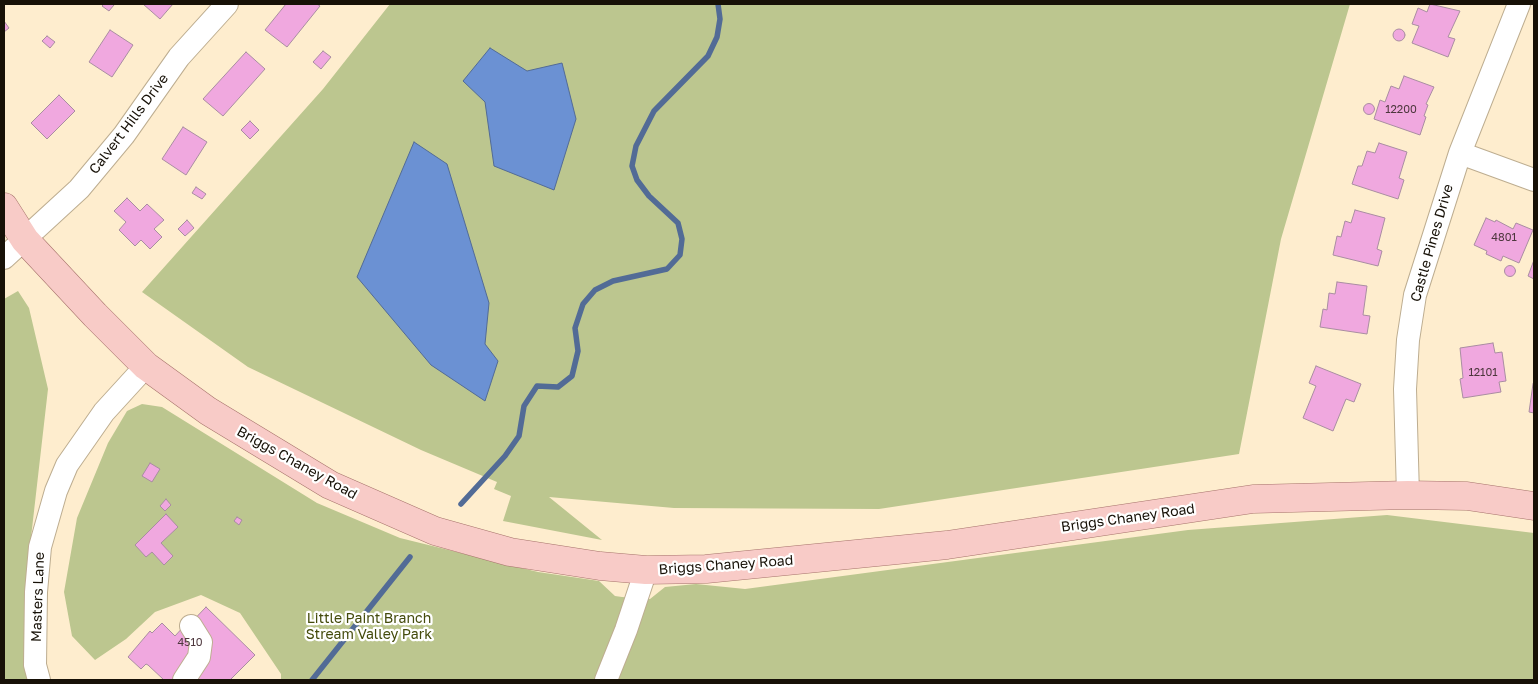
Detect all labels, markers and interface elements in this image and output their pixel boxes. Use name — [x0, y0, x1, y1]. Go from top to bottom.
street label: Calvert Hills Drive — [86, 71, 172, 177]
house number: 12200 — [1385, 103, 1417, 117]
street label: Castle Pines Drive — [1407, 182, 1457, 304]
house number: 4801 — [1491, 231, 1517, 245]
house number: 12101 — [1468, 366, 1498, 380]
street label: Briggs Chaney Road — [234, 423, 360, 503]
street label: Briggs Chaney Road — [1060, 500, 1196, 536]
street label: Masters Lane — [28, 552, 48, 642]
street label: Briggs Chaney Road — [658, 552, 794, 578]
park label: Little Paint Branch Stream Valley Park — [306, 611, 432, 644]
house number: 4510 — [177, 636, 203, 650]

